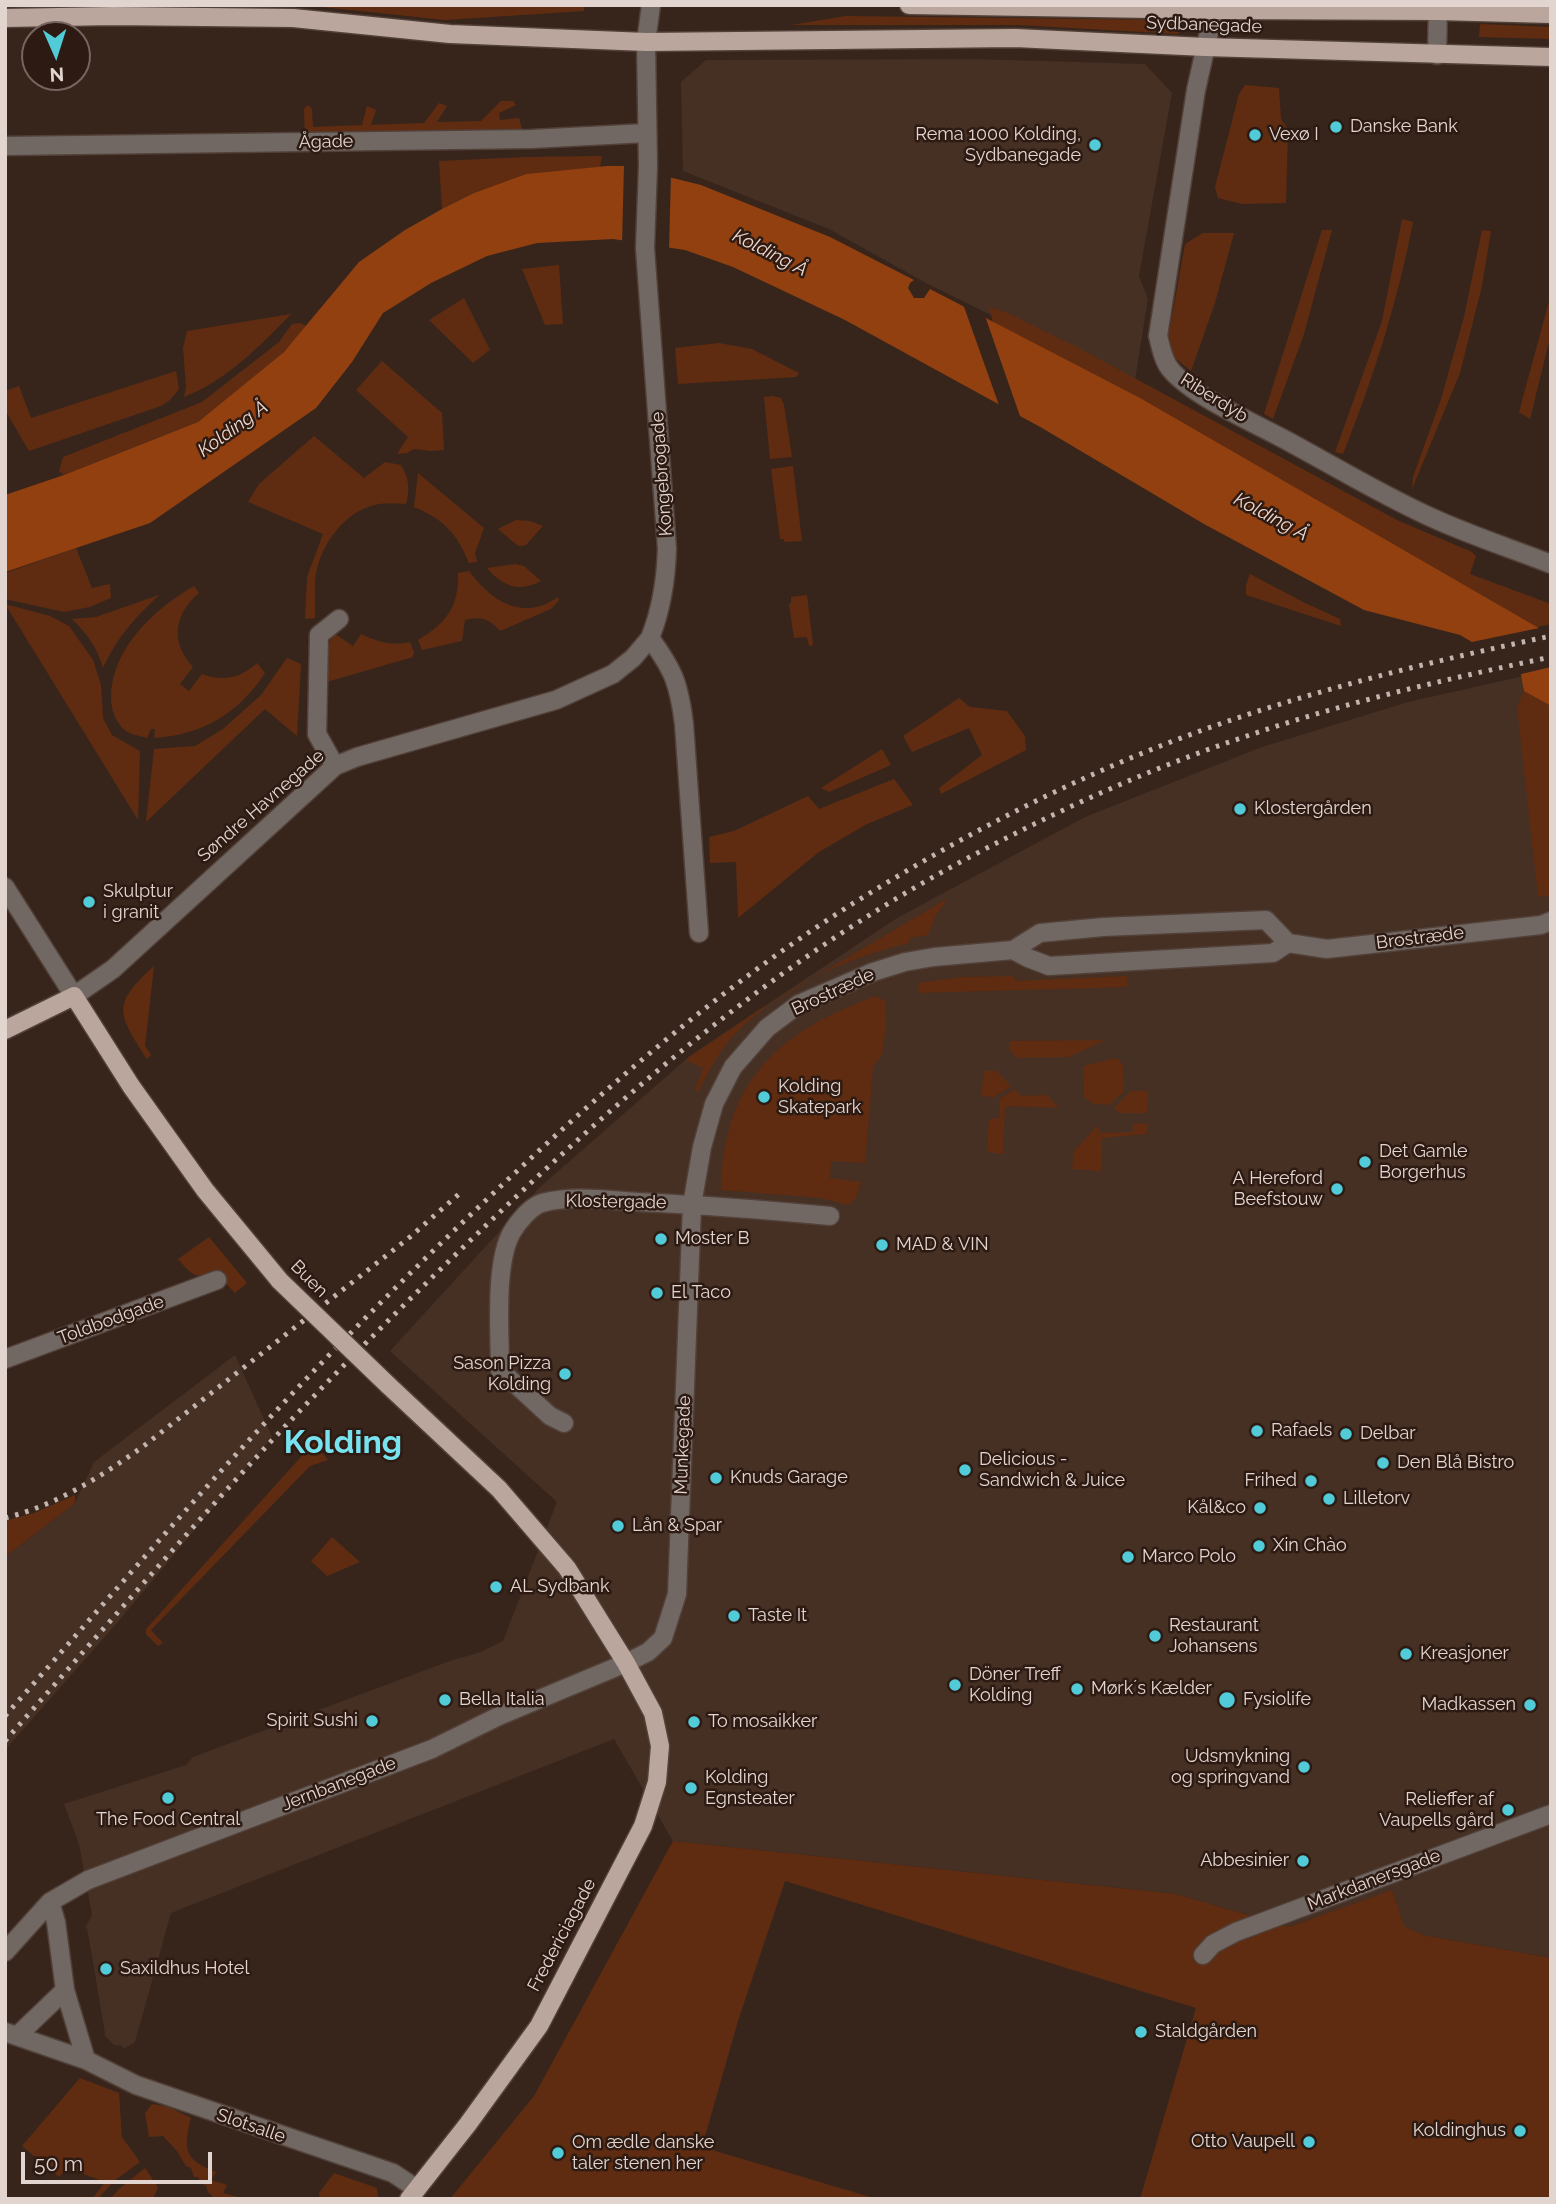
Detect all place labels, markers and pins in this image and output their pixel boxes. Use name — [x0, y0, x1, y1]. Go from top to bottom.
place label: Danske Bank — [1350, 116, 1458, 138]
marker: Danske Bank — [1328, 119, 1344, 135]
place label: Rema 1000 Kolding, Sydbanegade — [915, 124, 1081, 166]
place label: Vexø I — [1269, 124, 1319, 146]
marker: Vexø I — [1247, 127, 1263, 143]
marker: Rema 1000 Kolding, Sydbanegade — [1087, 137, 1103, 153]
place label: Klostergården — [1254, 798, 1372, 820]
marker: Klostergården — [1232, 801, 1248, 817]
place label: Skulptur i granit — [103, 881, 173, 924]
marker: Skulptur i granit — [81, 894, 97, 910]
place label: Kolding Skatepark — [778, 1076, 861, 1118]
marker: Kolding Skatepark — [756, 1089, 772, 1105]
place label: Det Gamle Borgerhus — [1379, 1141, 1468, 1184]
marker: Det Gamle Borgerhus — [1357, 1154, 1373, 1170]
place label: A Hereford Beefstouw — [1232, 1168, 1323, 1210]
marker: A Hereford Beefstouw — [1329, 1181, 1345, 1197]
place label: Moster B — [675, 1228, 749, 1250]
marker: Moster B — [653, 1231, 669, 1247]
place label: MAD & VIN — [896, 1234, 989, 1256]
marker: MAD & VIN — [874, 1237, 890, 1253]
place label: El Taco — [671, 1282, 731, 1304]
marker: El Taco — [649, 1285, 665, 1301]
place label: Sason Pizza Kolding — [453, 1353, 551, 1396]
marker: Sason Pizza Kolding — [557, 1366, 573, 1382]
place label: Rafaels — [1271, 1420, 1332, 1442]
marker: Rafaels — [1249, 1423, 1265, 1439]
place label: Delbar — [1360, 1423, 1416, 1445]
marker: Delbar — [1338, 1426, 1354, 1442]
place label: Delicious - Sandwich & Juice — [979, 1449, 1125, 1492]
place label: Den Blå Bistro — [1397, 1452, 1514, 1474]
marker: Den Blå Bistro — [1375, 1455, 1391, 1471]
marker: Delicious - Sandwich & Juice — [957, 1462, 973, 1478]
place label: Knuds Garage — [730, 1467, 848, 1489]
marker: Knuds Garage — [708, 1470, 724, 1486]
place label: Frihed — [1245, 1470, 1297, 1492]
marker: Frihed — [1303, 1473, 1319, 1489]
place label: Lilletorv — [1343, 1488, 1410, 1510]
marker: Lilletorv — [1321, 1491, 1337, 1507]
place label: Kål&co — [1187, 1497, 1246, 1519]
marker: Kål&co — [1252, 1500, 1268, 1516]
place label: Lån & Spar — [632, 1515, 722, 1537]
marker: Lån & Spar — [610, 1518, 626, 1534]
place label: Xin Chào — [1273, 1535, 1347, 1557]
marker: Xin Chào — [1251, 1538, 1267, 1554]
place label: Marco Polo — [1142, 1546, 1236, 1568]
marker: Marco Polo — [1120, 1549, 1136, 1565]
place label: AL Sydbank — [510, 1576, 609, 1598]
marker: AL Sydbank — [488, 1579, 504, 1595]
place label: Taste It — [748, 1605, 807, 1627]
marker: Taste It — [726, 1608, 742, 1624]
place label: Restaurant Johansens — [1169, 1615, 1259, 1658]
marker: Restaurant Johansens — [1147, 1628, 1163, 1644]
place label: Kreasjoner — [1420, 1643, 1509, 1665]
marker: Kreasjoner — [1398, 1646, 1414, 1662]
place label: Döner Treff Kolding — [969, 1664, 1061, 1706]
marker: Döner Treff Kolding — [947, 1677, 963, 1693]
place label: Mørk´s Kælder — [1091, 1678, 1212, 1700]
marker: Mørk´s Kælder — [1069, 1681, 1085, 1697]
place label: Bella Italia — [459, 1689, 545, 1711]
place label: Fysiolife — [1243, 1689, 1311, 1711]
marker: Fysiolife — [1217, 1690, 1237, 1710]
marker: Bella Italia — [437, 1692, 453, 1708]
place label: Madkassen — [1422, 1694, 1516, 1716]
marker: Madkassen — [1522, 1697, 1538, 1713]
place label: Spirit Sushi — [266, 1710, 358, 1732]
place label: To mosaikker — [708, 1711, 817, 1733]
marker: Spirit Sushi — [364, 1713, 380, 1729]
marker: To mosaikker — [686, 1714, 702, 1730]
place label: Udsmykning og springvand — [1171, 1746, 1290, 1788]
marker: Udsmykning og springvand — [1296, 1759, 1312, 1775]
place label: Kolding Egnsteater — [705, 1767, 795, 1810]
marker: Kolding Egnsteater — [683, 1780, 699, 1796]
place label: Relieffer af Vaupells gård — [1379, 1789, 1494, 1832]
marker: The Food Central — [160, 1790, 176, 1806]
marker: Relieffer af Vaupells gård — [1500, 1802, 1516, 1818]
place label: The Food Central — [96, 1809, 240, 1831]
place label: Abbesinier — [1200, 1850, 1289, 1872]
marker: Abbesinier — [1295, 1853, 1311, 1869]
place label: Saxildhus Hotel — [120, 1958, 249, 1980]
marker: Saxildhus Hotel — [98, 1961, 114, 1977]
place label: Staldgården — [1155, 2021, 1257, 2043]
marker: Staldgården — [1133, 2024, 1149, 2040]
place label: Koldinghus — [1413, 2120, 1506, 2142]
marker: Koldinghus — [1512, 2123, 1528, 2139]
place label: Otto Vaupell — [1191, 2131, 1295, 2153]
place label: Om ædle danske taler stenen her — [572, 2132, 714, 2174]
marker: Otto Vaupell — [1301, 2134, 1317, 2150]
marker: Om ædle danske taler stenen her — [550, 2145, 566, 2161]

